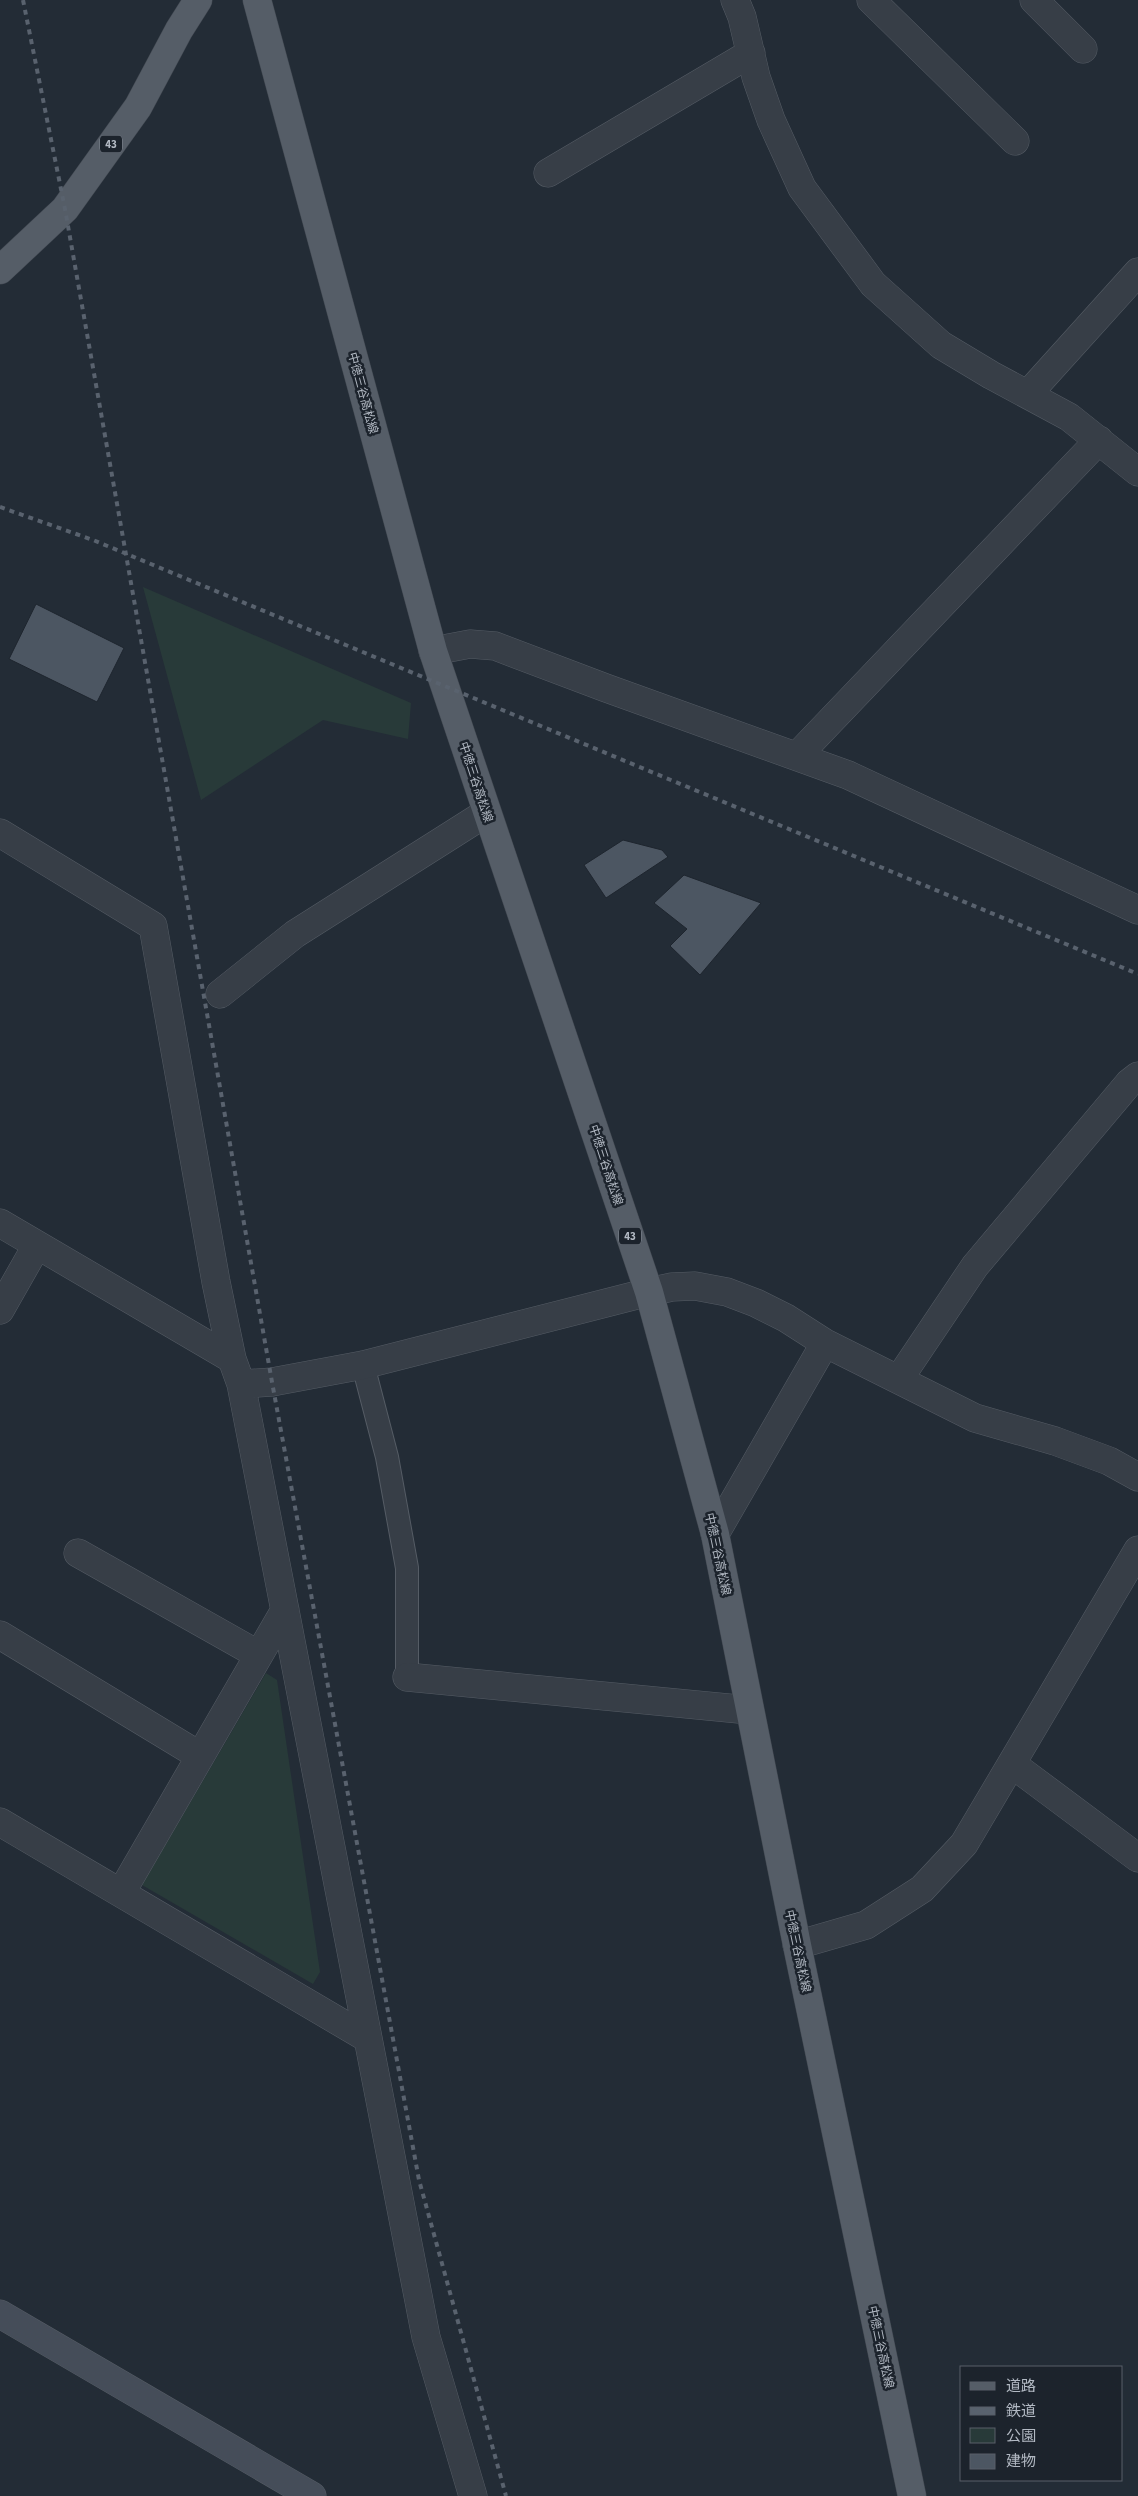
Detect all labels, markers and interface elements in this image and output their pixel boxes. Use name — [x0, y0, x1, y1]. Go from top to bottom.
road number: 43 — [100, 136, 122, 152]
street label: 中徳三谷高松線 — [343, 350, 382, 436]
street label: 中徳三谷高松線 — [454, 740, 497, 825]
street label: 中徳三谷高松線 — [584, 1123, 627, 1208]
road number: 43 — [619, 1228, 641, 1244]
street label: 中徳三谷高松線 — [700, 1511, 735, 1597]
street label: 中徳三谷高松線 — [780, 1908, 815, 1994]
street label: 中徳三谷高松線 — [863, 2304, 898, 2390]
legend — [960, 2366, 1123, 2481]
text: 道路 — [1006, 2376, 1036, 2397]
text: 鉄道 — [1006, 2401, 1036, 2422]
text: 公園 — [1006, 2426, 1036, 2447]
text: 建物 — [1006, 2451, 1036, 2472]

